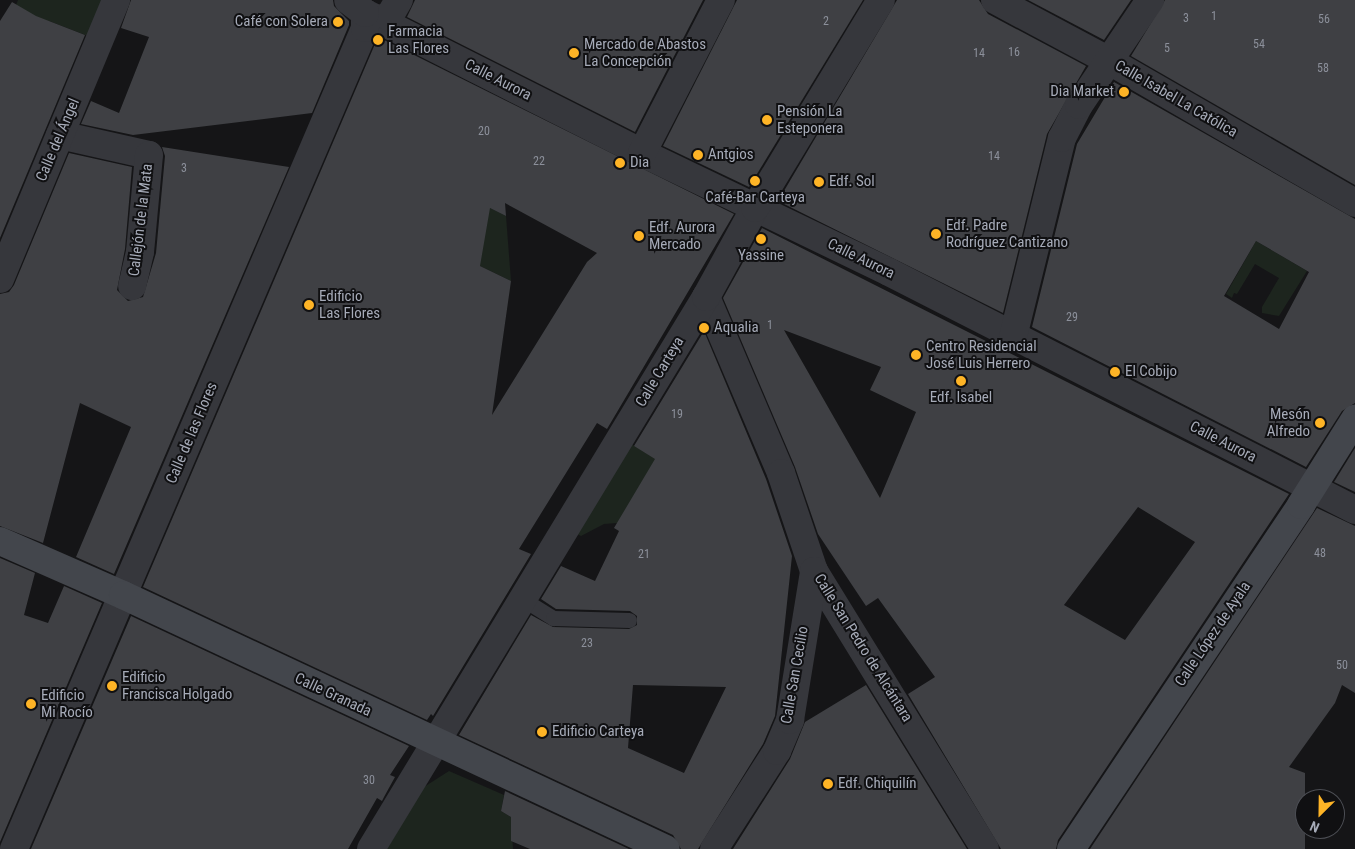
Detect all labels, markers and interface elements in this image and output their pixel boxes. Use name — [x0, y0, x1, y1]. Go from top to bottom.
house number: 1 — [1211, 10, 1217, 24]
house number: 3 — [1183, 12, 1189, 26]
place label: Café con Solera — [235, 13, 328, 31]
house number: 56 — [1318, 13, 1330, 27]
house number: 2 — [823, 15, 829, 29]
marker: Café con Solera — [332, 16, 344, 28]
place label: Farmacia Las Flores — [388, 22, 449, 57]
marker: Farmacia Las Flores — [372, 34, 384, 46]
place label: Mercado de Abastos La Concepción — [584, 35, 706, 70]
house number: 54 — [1253, 38, 1265, 52]
house number: 5 — [1164, 42, 1170, 56]
house number: 16 — [1008, 46, 1020, 60]
marker: Mercado de Abastos La Concepción — [568, 47, 580, 59]
house number: 14 — [973, 47, 985, 61]
street label: Calle Aurora — [462, 56, 534, 104]
street label: Calle Isabel La Católica — [1112, 57, 1240, 141]
house number: 58 — [1317, 62, 1329, 76]
place label: Dia Market — [1050, 83, 1114, 101]
marker: Dia Market — [1118, 86, 1130, 98]
street label: Calle del Ángel — [32, 96, 84, 184]
place label: Pensión La Esteponera — [777, 102, 843, 137]
marker: Pensión La Esteponera — [761, 114, 773, 126]
house number: 20 — [478, 125, 490, 139]
place label: Antgios — [708, 146, 754, 164]
marker: Antgios — [692, 149, 704, 161]
house number: 14 — [988, 150, 1000, 164]
place label: Dia — [630, 154, 649, 172]
house number: 22 — [533, 155, 545, 169]
marker: Dia — [614, 157, 626, 169]
house number: 3 — [181, 162, 187, 176]
street label: Callejón de la Mata — [125, 163, 157, 277]
place label: Edf. Sol — [829, 173, 875, 191]
marker: Café-Bar Carteya — [749, 175, 761, 187]
marker: Edf. Sol — [813, 176, 825, 188]
place label: Café-Bar Carteya — [705, 189, 805, 207]
place label: Edf. Padre Rodríguez Cantizano — [946, 216, 1068, 251]
place label: Edf. Aurora Mercado — [649, 218, 715, 253]
marker: Edf. Padre Rodríguez Cantizano — [930, 228, 942, 240]
marker: Edf. Aurora Mercado — [633, 230, 645, 242]
marker: Yassine — [755, 233, 767, 245]
street label: Calle Aurora — [825, 235, 897, 283]
place label: Yassine — [738, 247, 784, 265]
place label: Edificio Las Flores — [319, 287, 380, 322]
marker: Edificio Las Flores — [303, 299, 315, 311]
house number: 29 — [1066, 311, 1078, 325]
place label: Aqualia — [714, 319, 759, 337]
house number: 1 — [767, 319, 773, 333]
marker: Aqualia — [698, 322, 710, 334]
street label: Calle Carteya — [632, 334, 688, 410]
place label: Centro Residencial José Luis Herrero — [926, 337, 1037, 372]
marker: Centro Residencial José Luis Herrero — [910, 349, 922, 361]
place label: El Cobijo — [1125, 363, 1177, 381]
marker: El Cobijo — [1109, 366, 1121, 378]
marker: Edf. Isabel — [955, 375, 967, 387]
street label: Calle de las Flores — [163, 380, 221, 486]
place label: Edf. Isabel — [930, 389, 992, 407]
place label: Mesón Alfredo — [1267, 405, 1310, 440]
house number: 19 — [671, 408, 683, 422]
marker: Mesón Alfredo — [1314, 417, 1326, 429]
street label: Calle Aurora — [1187, 418, 1259, 466]
house number: 48 — [1314, 547, 1326, 561]
house number: 21 — [638, 548, 650, 562]
street label: Calle San Pedro de Alcántara — [810, 571, 916, 725]
street label: Calle López de Ayala — [1171, 578, 1255, 690]
street label: Calle San Cecilio — [778, 625, 812, 725]
house number: 23 — [581, 637, 593, 651]
house number: 50 — [1336, 659, 1348, 673]
place label: Edificio Francisca Holgado — [122, 668, 232, 703]
street label: Calle Granada — [292, 669, 374, 721]
marker: Edificio Francisca Holgado — [106, 680, 118, 692]
place label: Edificio Mi Rocío — [41, 686, 93, 721]
marker: Edificio Mi Rocío — [25, 698, 37, 710]
place label: Edificio Carteya — [552, 723, 644, 741]
marker: Edificio Carteya — [536, 726, 548, 738]
house number: 30 — [363, 774, 375, 788]
place label: Edf. Chiquilín — [838, 775, 917, 793]
marker: Edf. Chiquilín — [822, 778, 834, 790]
north arrow — [1295, 789, 1345, 839]
text: N — [1307, 818, 1322, 836]

